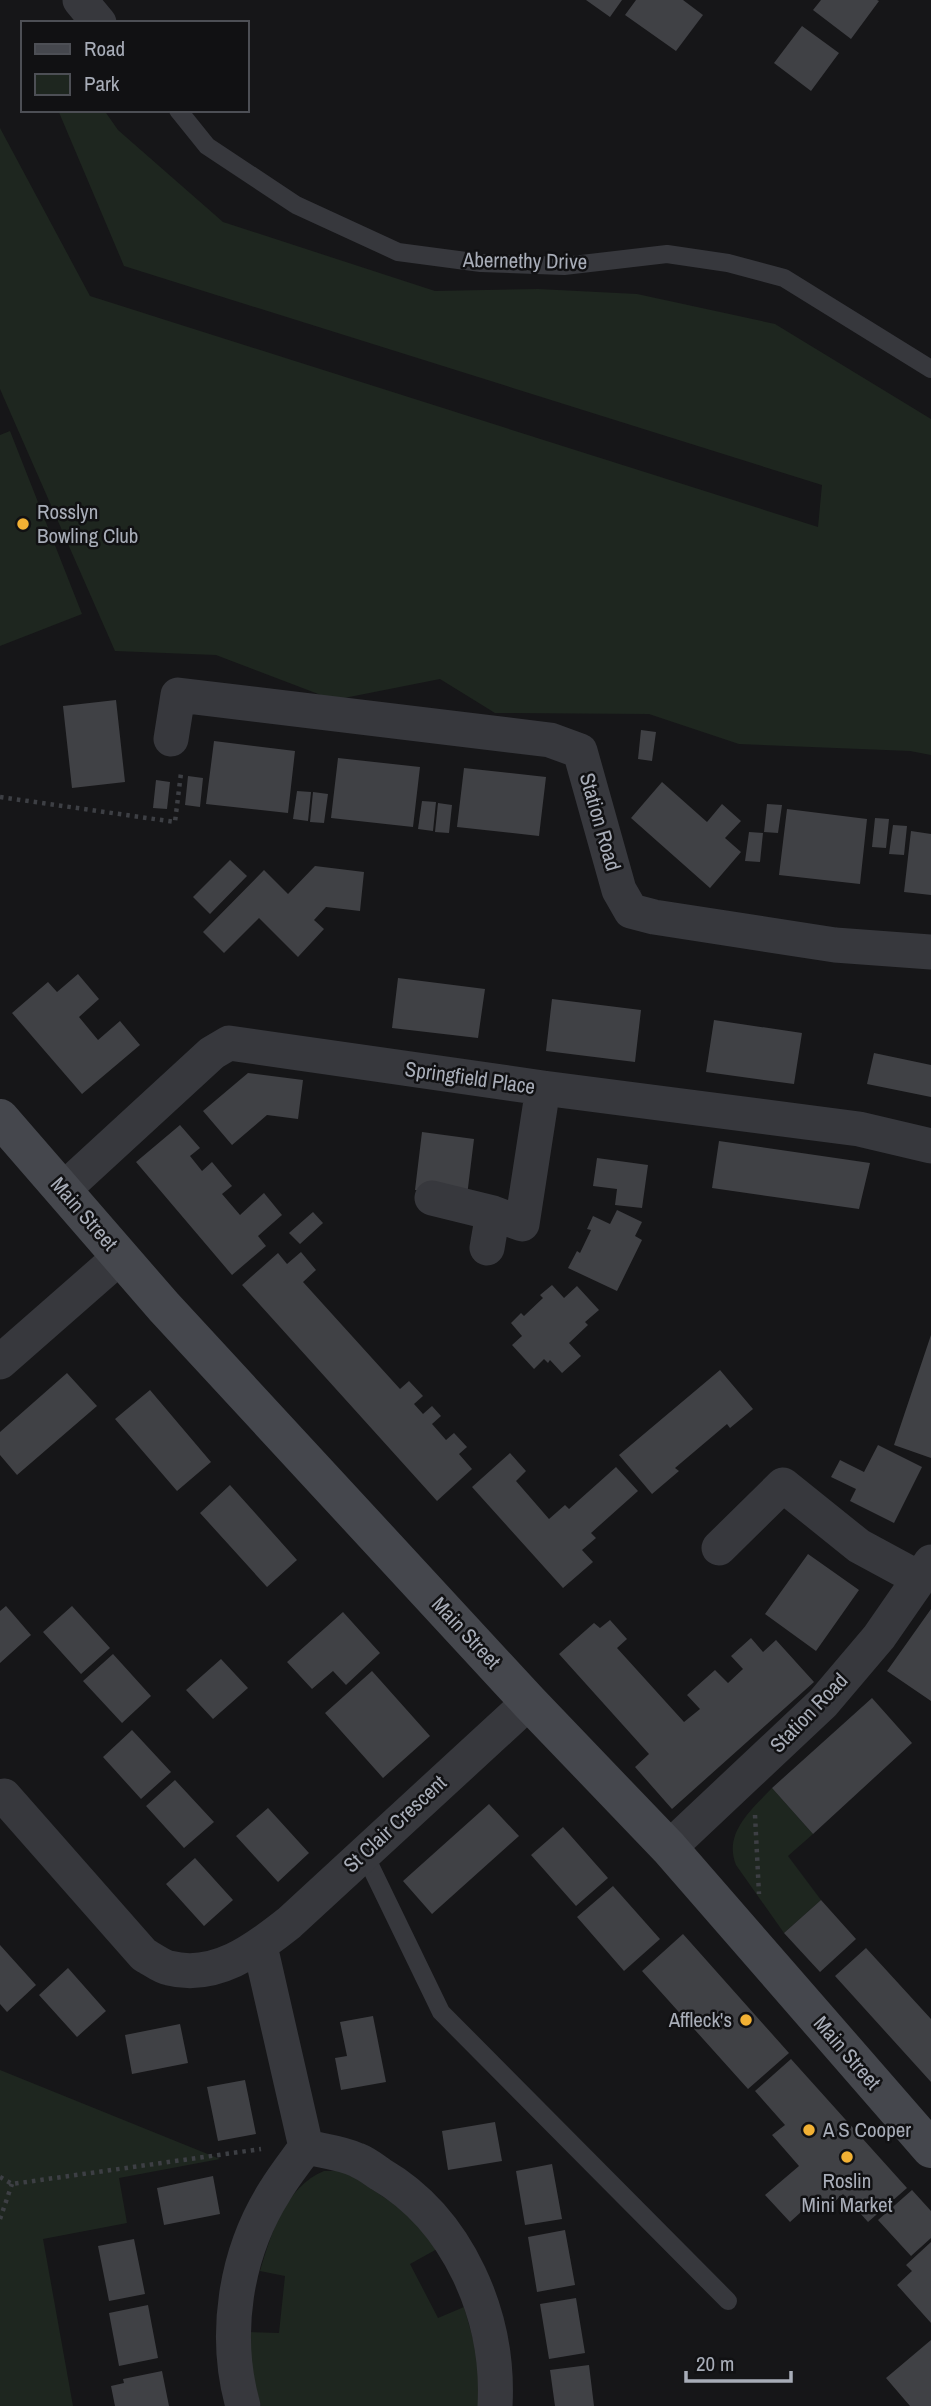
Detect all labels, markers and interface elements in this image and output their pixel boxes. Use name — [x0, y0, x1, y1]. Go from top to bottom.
legend — [21, 21, 248, 112]
text: Road — [84, 34, 125, 63]
text: Park — [84, 69, 120, 98]
street label: Abernethy Drive — [462, 245, 587, 276]
place label: Rosslyn Bowling Club — [37, 497, 138, 550]
marker: Rosslyn Bowling Club — [15, 516, 31, 532]
street label: Station Road — [573, 770, 628, 874]
street label: Springfield Place — [403, 1054, 537, 1101]
street label: Main Street — [44, 1171, 125, 1257]
street label: Main Street — [425, 1590, 507, 1675]
street label: Station Road — [763, 1666, 854, 1759]
street label: St Clair Crescent — [337, 1768, 453, 1879]
place label: Affleck's — [668, 2005, 732, 2034]
street label: Main Street — [807, 2010, 888, 2096]
marker: Affleck's — [738, 2012, 754, 2028]
place label: A S Cooper — [822, 2115, 911, 2144]
marker: A S Cooper — [801, 2122, 817, 2138]
marker: Roslin Mini Market — [839, 2149, 855, 2165]
place label: Roslin Mini Market — [802, 2166, 893, 2219]
scale bar — [686, 2340, 791, 2384]
text: 20 m — [696, 2349, 734, 2378]

